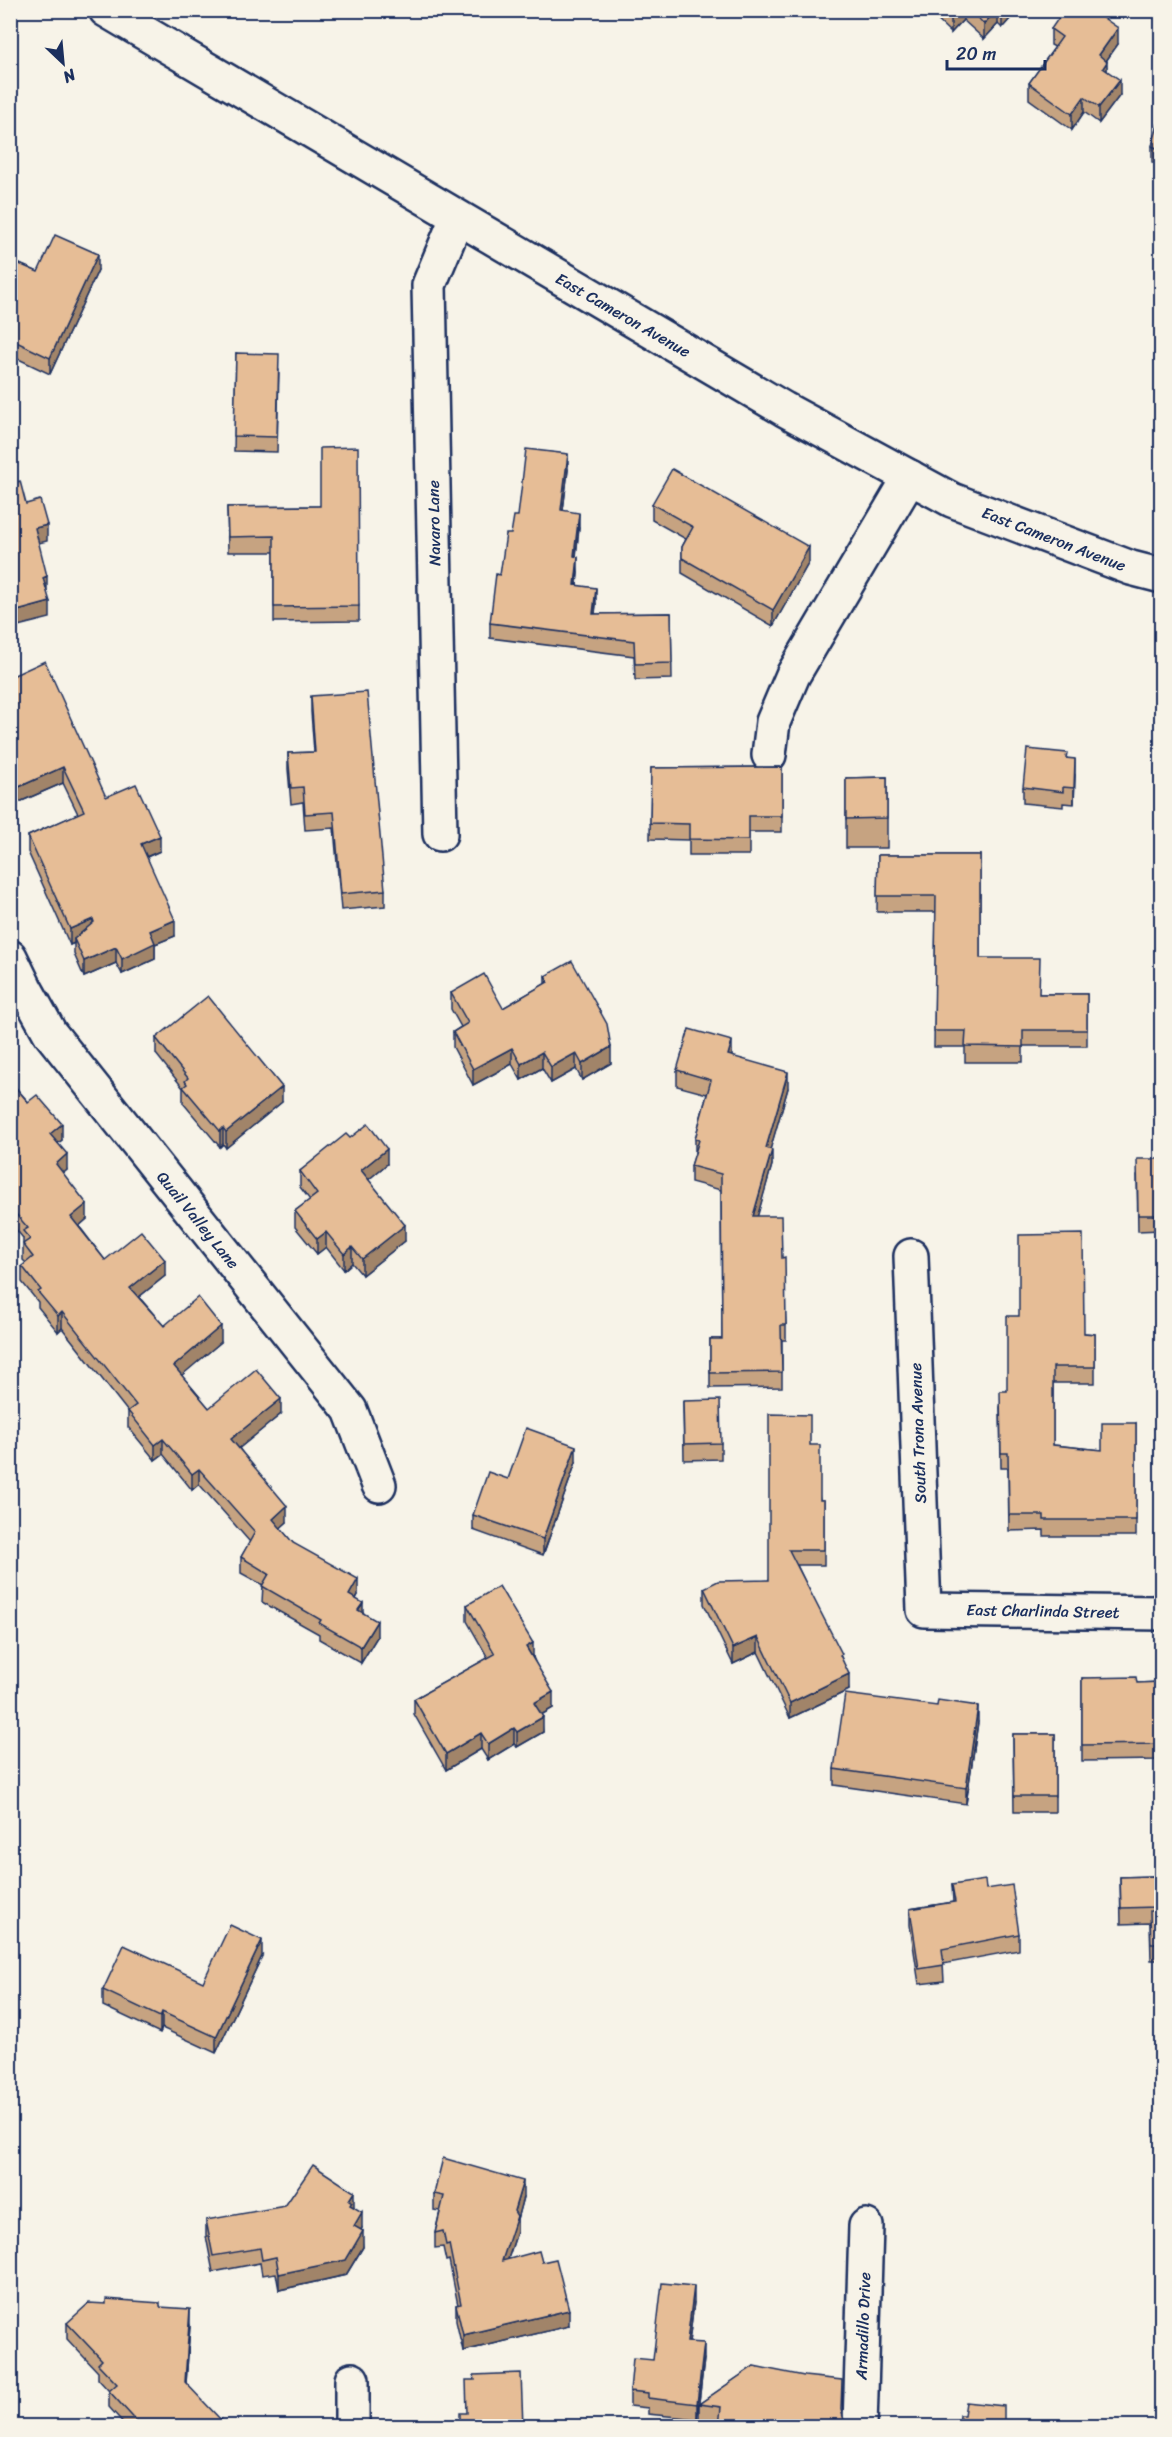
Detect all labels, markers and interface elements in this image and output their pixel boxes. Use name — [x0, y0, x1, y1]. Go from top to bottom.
north arrow — [33, 33, 93, 93]
scale bar — [947, 33, 1044, 71]
text: 20 m — [956, 38, 996, 70]
text: N — [57, 60, 82, 92]
street label: East Cameron Avenue — [550, 264, 696, 366]
street label: Navaro Lane — [419, 480, 449, 566]
street label: East Cameron Avenue — [978, 498, 1130, 580]
street label: Quail Valley Lane — [149, 1164, 247, 1276]
street label: South Trona Avenue — [901, 1362, 935, 1504]
street label: East Charlinda Street — [966, 1595, 1120, 1627]
street label: Armadillo Drive — [847, 2272, 879, 2381]

